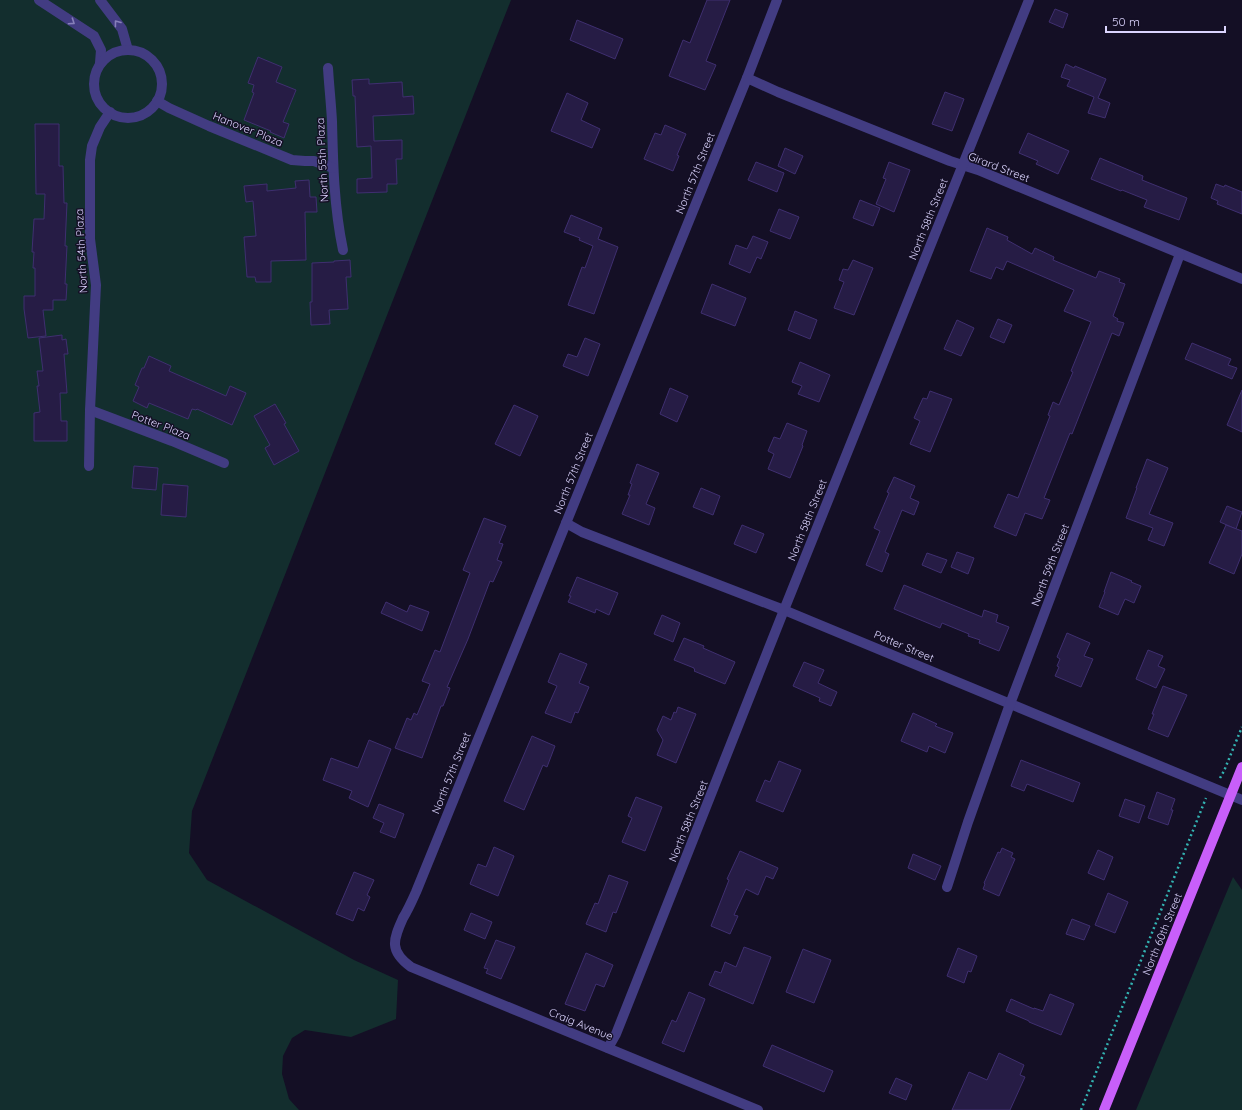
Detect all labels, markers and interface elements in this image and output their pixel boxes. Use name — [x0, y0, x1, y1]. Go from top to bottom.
scale bar — [1106, 8, 1225, 34]
text: 50 m — [1112, 14, 1140, 29]
one-way arrow — [68, 17, 75, 25]
one-way arrow — [115, 20, 122, 27]
street label: Hanover Plaza — [211, 109, 285, 149]
street label: North 55th Plaza — [313, 117, 331, 203]
street label: North 57th Street — [672, 130, 718, 216]
street label: Girard Street — [966, 149, 1032, 185]
street label: North 58th Street — [905, 176, 951, 262]
street label: North 54th Plaza — [72, 209, 90, 293]
street label: Potter Plaza — [130, 407, 192, 443]
street label: North 57th Street — [550, 430, 596, 516]
street label: North 58th Street — [784, 477, 830, 563]
street label: North 59th Street — [1028, 522, 1072, 608]
street label: Potter Street — [872, 627, 936, 665]
street label: North 57th Street — [428, 730, 474, 816]
street label: North 58th Street — [665, 778, 711, 864]
street label: North 60th Street — [1139, 891, 1185, 977]
street label: Craig Avenue — [547, 1005, 615, 1043]

